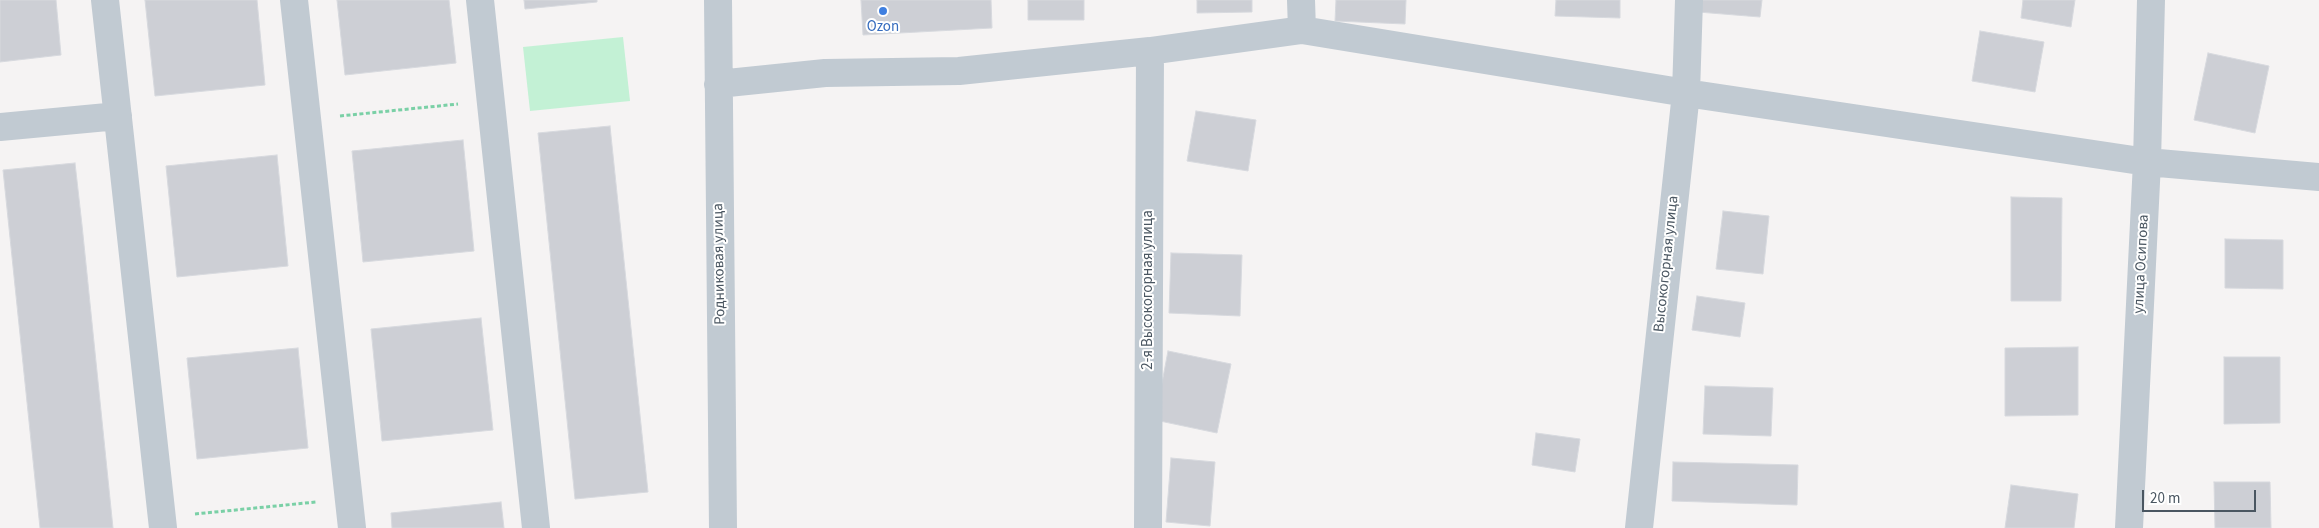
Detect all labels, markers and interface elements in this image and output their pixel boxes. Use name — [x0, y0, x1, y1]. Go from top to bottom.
marker: Ozon — [877, 5, 889, 17]
place label: Ozon — [867, 19, 899, 37]
street label: Высокогорная улица — [1651, 195, 1683, 333]
street label: Родниковая улица — [710, 203, 730, 325]
street label: 2-я Высокогорная улица — [1140, 210, 1158, 370]
street label: улица Осипова — [2130, 214, 2154, 314]
scale bar — [2144, 480, 2258, 512]
text: 20 m — [2150, 488, 2180, 509]

